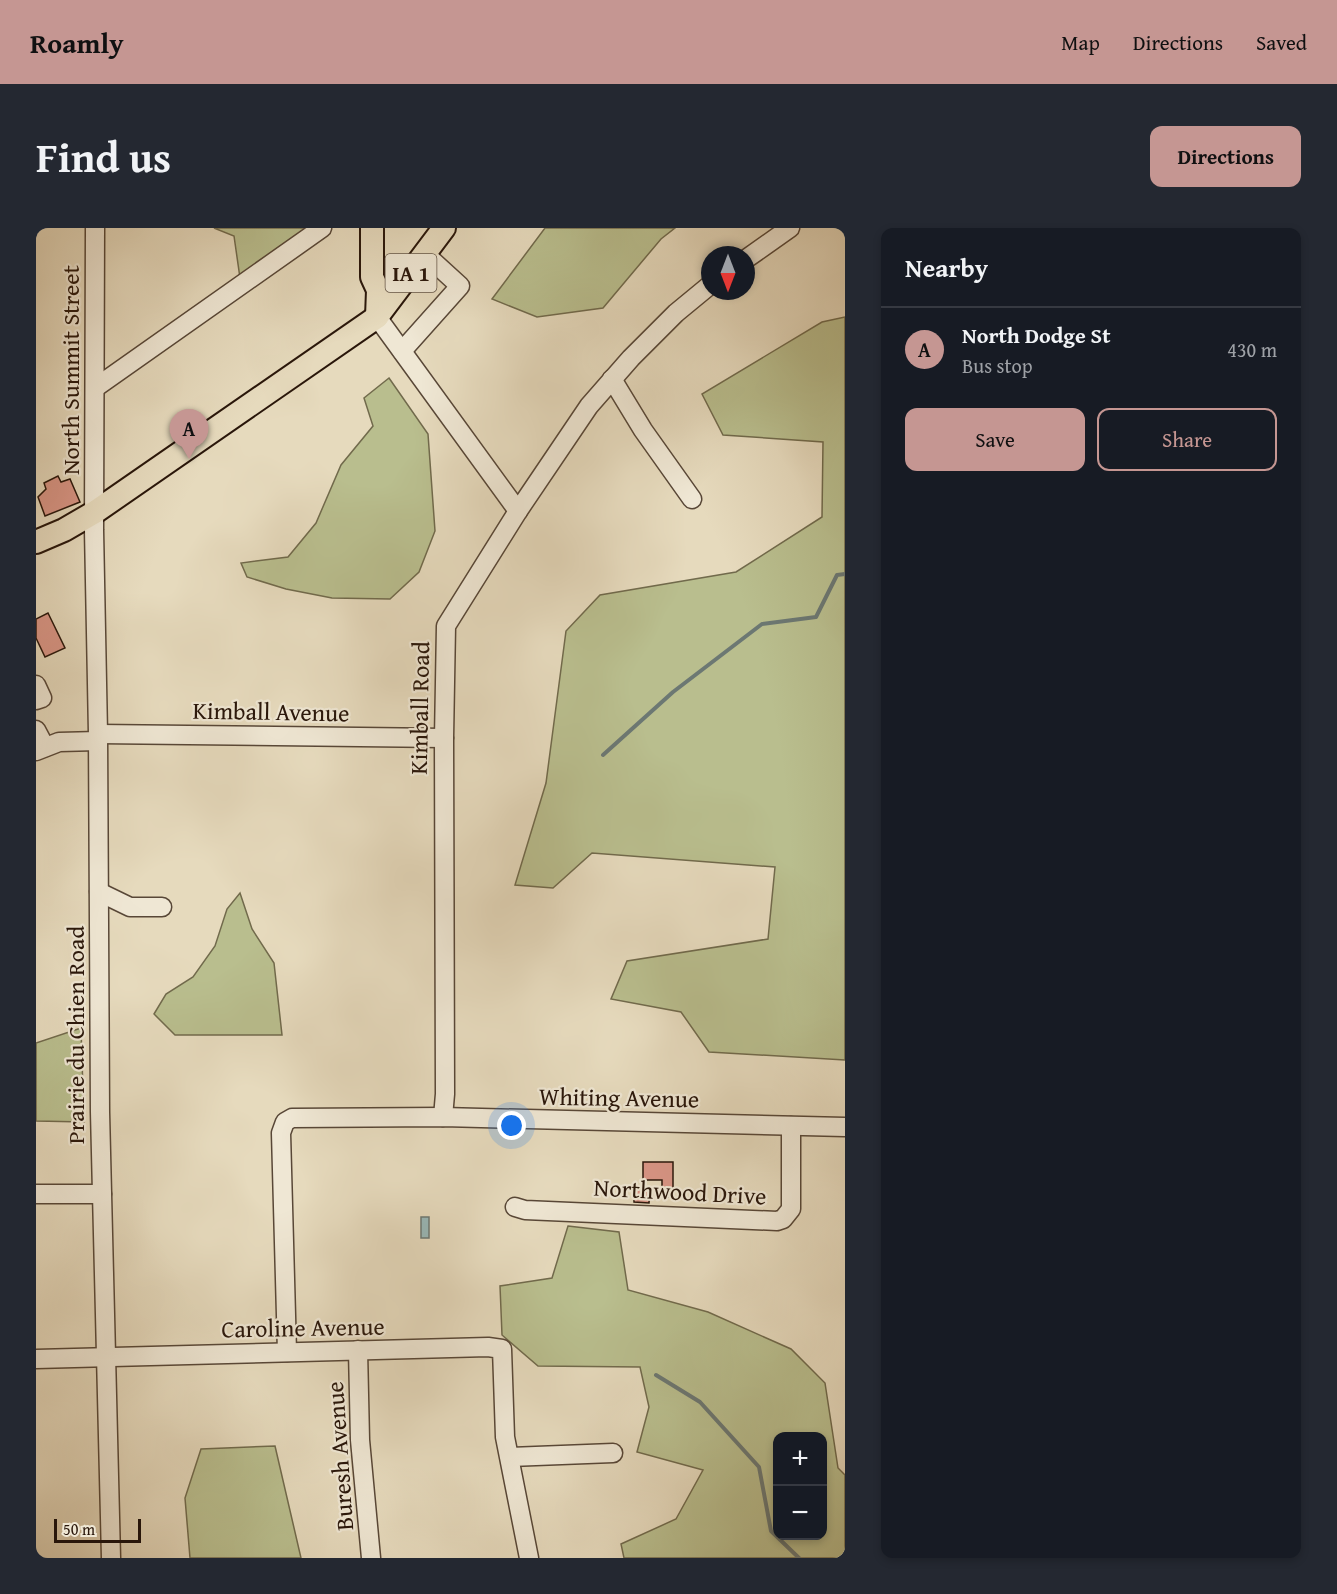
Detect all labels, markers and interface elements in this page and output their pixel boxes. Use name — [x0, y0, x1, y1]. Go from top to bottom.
text: Roamly — [30, 22, 124, 63]
text: Map — [1061, 27, 1100, 58]
text: Directions — [1133, 27, 1223, 58]
text: Saved — [1256, 27, 1307, 58]
text: Find us — [36, 126, 171, 187]
button: Directions — [1150, 126, 1301, 187]
north arrow — [701, 246, 755, 300]
text: Nearby — [905, 248, 988, 287]
road number: IA 1 — [386, 254, 436, 292]
street label: North Summit Street — [53, 264, 88, 475]
text: North Dodge St — [962, 319, 1110, 351]
text: A — [918, 335, 931, 364]
text: 430 m — [1227, 335, 1277, 364]
text: Bus stop — [962, 351, 1033, 380]
button: Save — [905, 408, 1085, 471]
button: Share — [1097, 408, 1277, 471]
pin: A — [170, 410, 208, 459]
street label: Kimball Road — [401, 641, 438, 775]
street label: Kimball Avenue — [192, 693, 350, 730]
street label: Prairie du Chien Road — [58, 926, 93, 1144]
street label: Whiting Avenue — [539, 1079, 699, 1116]
your location — [497, 1111, 526, 1140]
street label: Northwood Drive — [593, 1170, 767, 1214]
street label: Caroline Avenue — [221, 1309, 385, 1346]
street label: Buresh Avenue — [317, 1380, 362, 1532]
map controls — [773, 1432, 827, 1540]
button: + — [773, 1432, 827, 1486]
button: − — [773, 1486, 827, 1540]
scale bar — [54, 1516, 141, 1544]
text: 50 m — [63, 1517, 95, 1541]

